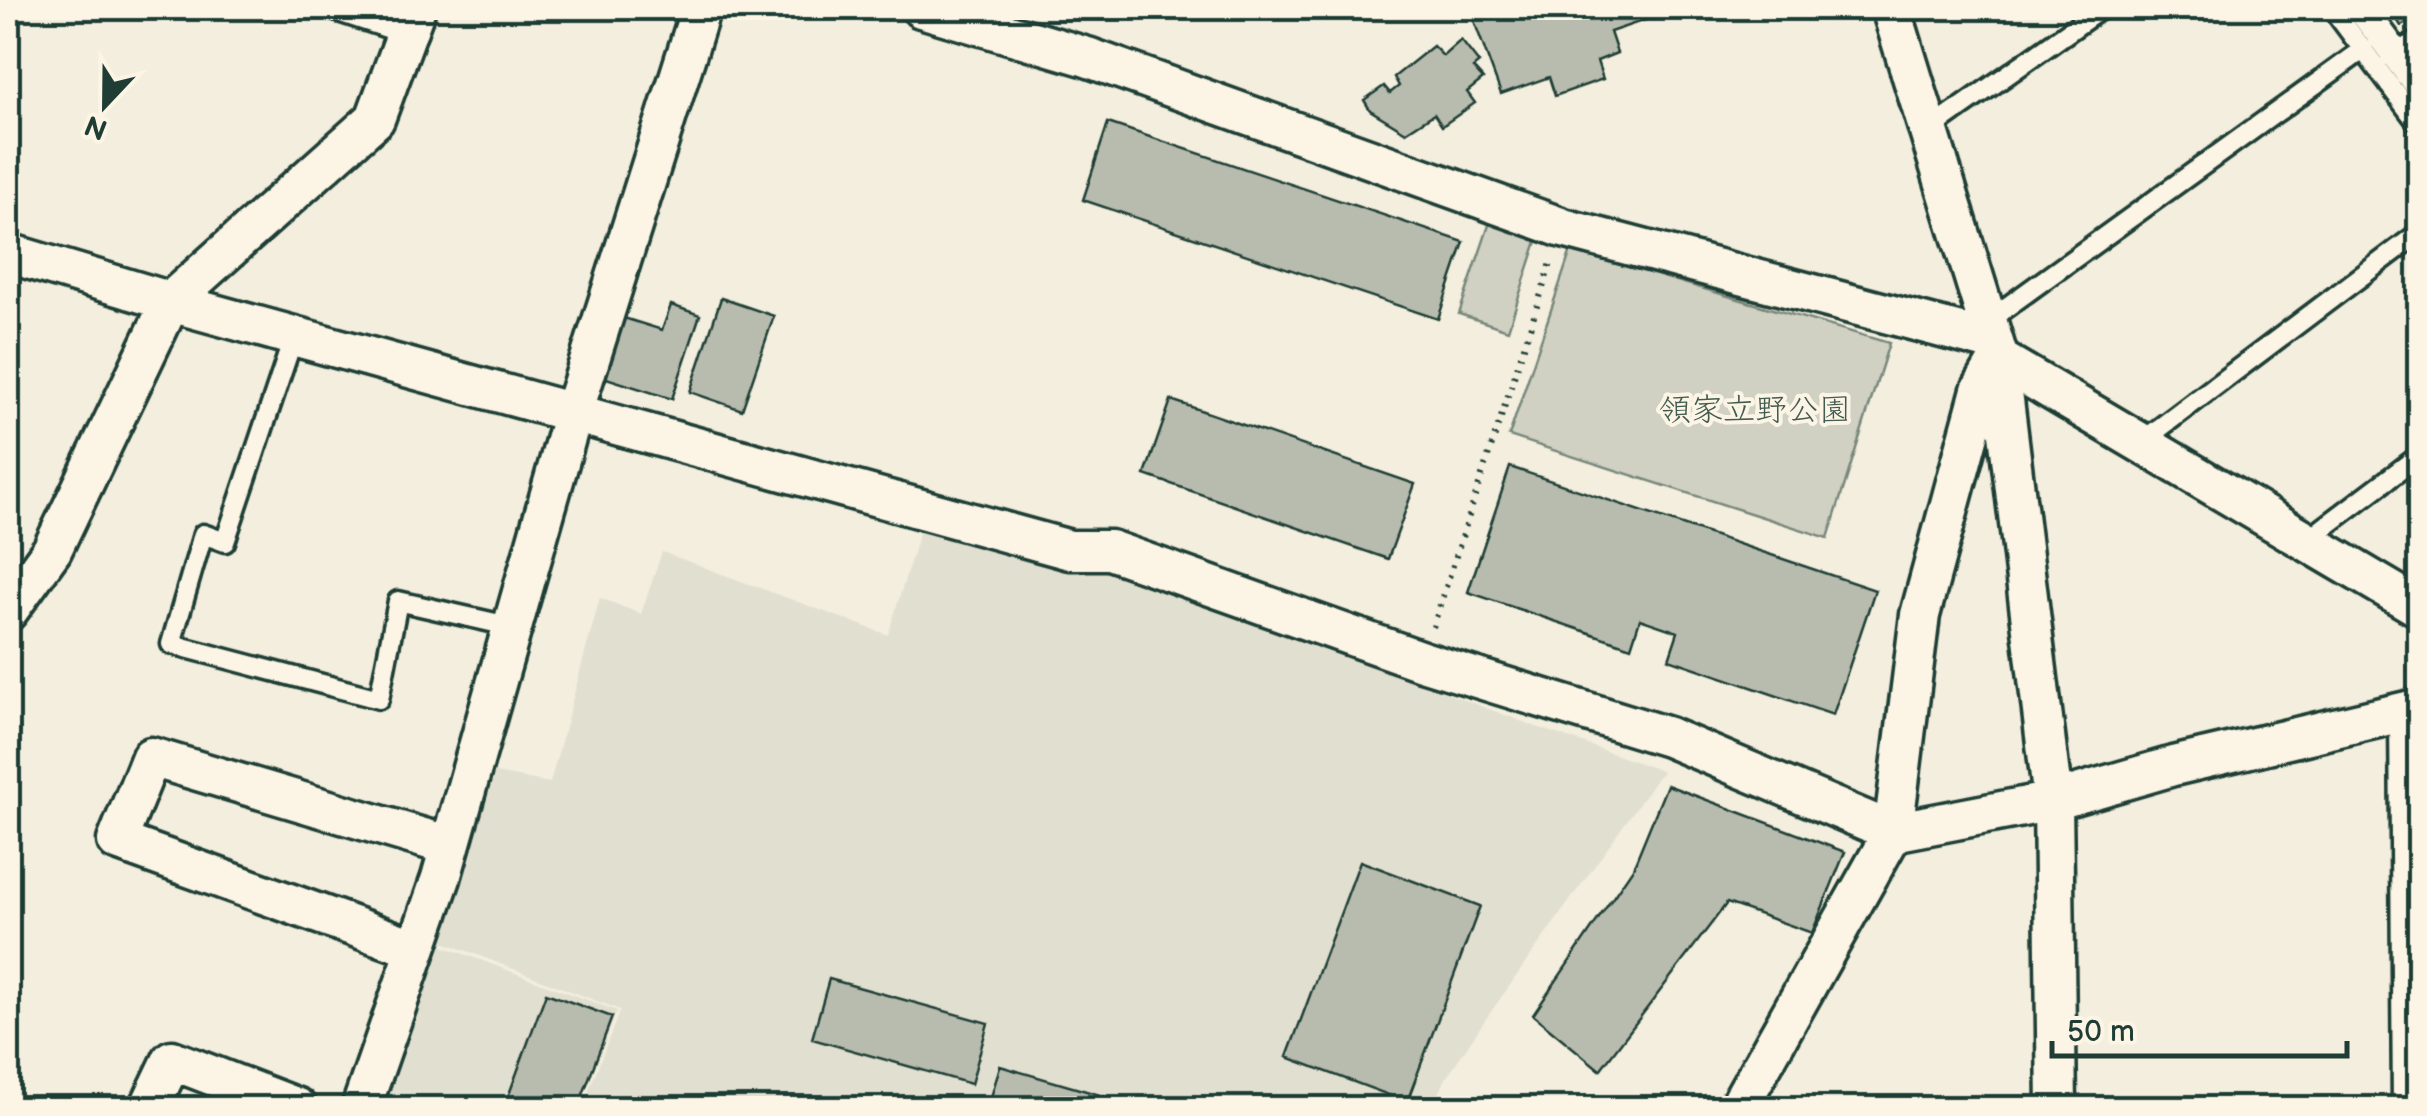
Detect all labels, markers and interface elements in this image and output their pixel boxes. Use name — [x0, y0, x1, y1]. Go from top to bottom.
north arrow — [55, 55, 155, 155]
text: N — [80, 108, 112, 146]
park label: 領家立野公園 — [1659, 391, 1851, 430]
scale bar — [2052, 996, 2347, 1058]
text: 50 m — [2067, 1014, 2135, 1050]

